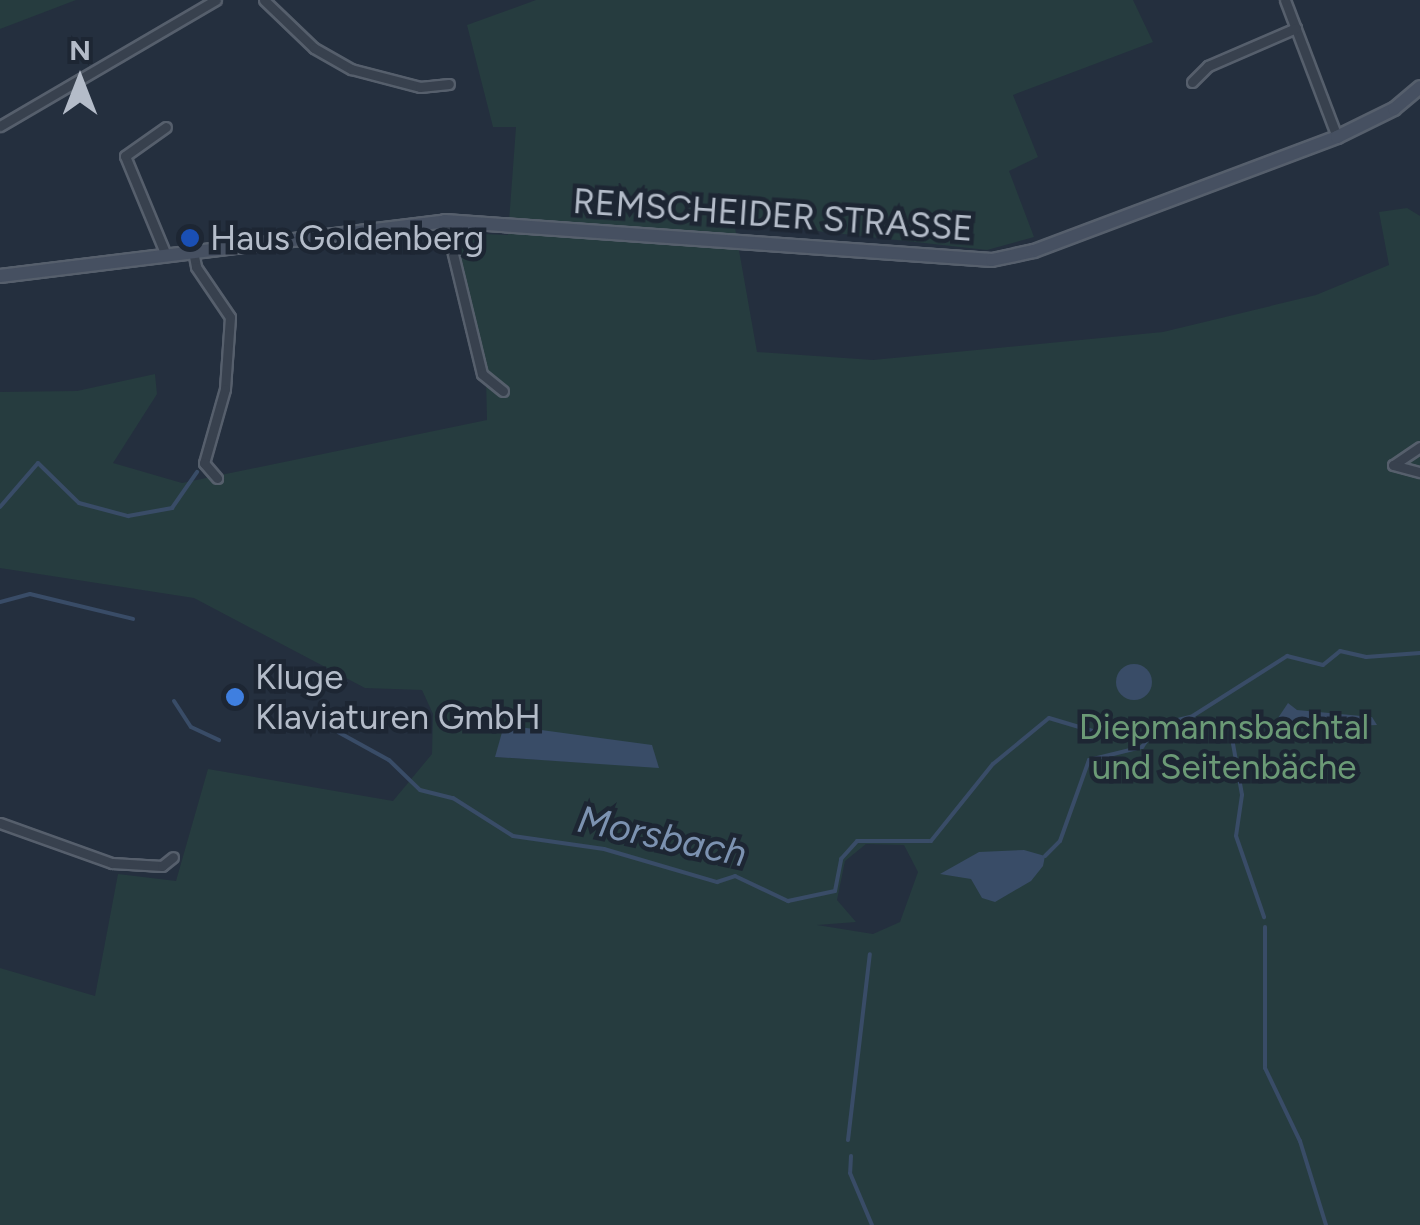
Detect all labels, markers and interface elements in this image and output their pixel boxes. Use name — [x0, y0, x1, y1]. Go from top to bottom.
north arrow — [30, 30, 130, 130]
text: N — [69, 33, 91, 67]
street label: REMSCHEIDER STRASSE — [572, 180, 974, 250]
place label: Haus Goldenberg — [210, 217, 484, 259]
marker: Haus Goldenberg — [179, 227, 201, 249]
place label: Kluge Klaviaturen GmbH — [255, 656, 541, 738]
marker: Kluge Klaviaturen GmbH — [224, 686, 246, 708]
park label: Diepmannsbachtal und Seitenbäche — [1079, 706, 1369, 788]
water label: Morsbach — [573, 797, 751, 877]

